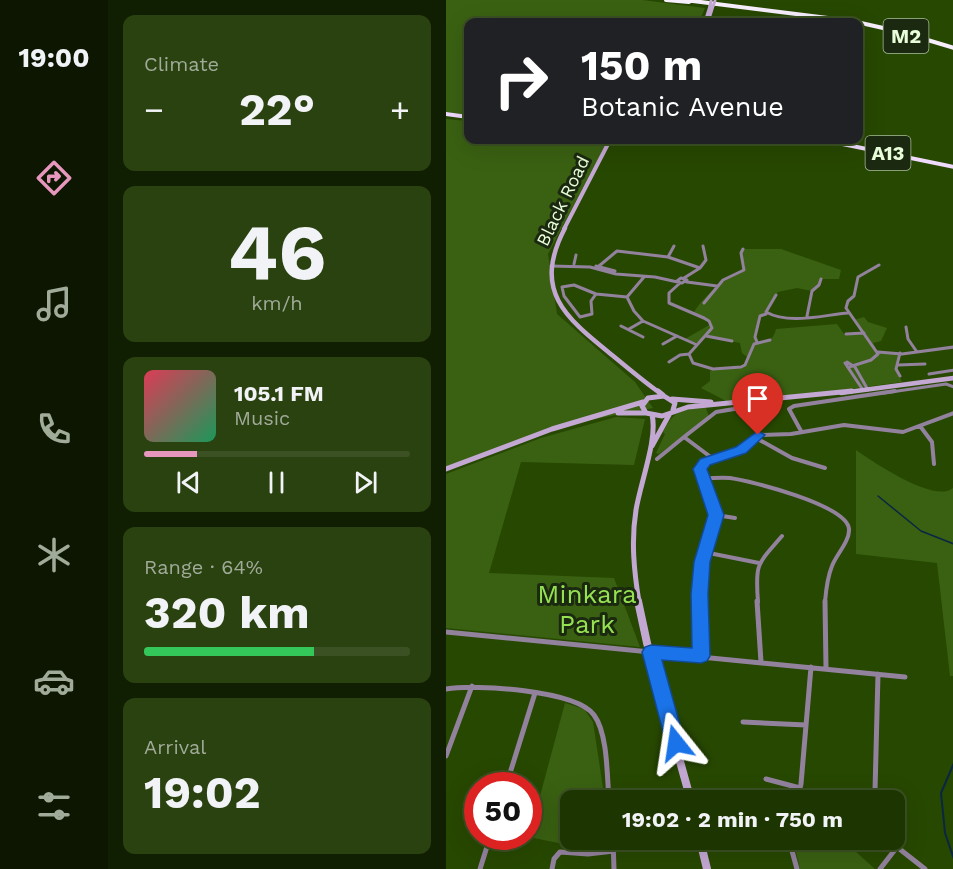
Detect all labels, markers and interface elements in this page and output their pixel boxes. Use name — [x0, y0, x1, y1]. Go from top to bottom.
road number: M2 — [884, 19, 928, 53]
text: 150 m — [581, 41, 702, 90]
text: 19:00 — [18, 42, 90, 74]
icon: right — [482, 42, 560, 120]
text: Climate — [144, 52, 219, 76]
text: 22° — [239, 83, 315, 136]
text: − — [144, 90, 164, 129]
text: + — [390, 90, 410, 129]
text: Botanic Avenue — [581, 91, 784, 123]
road number: A13 — [866, 136, 910, 170]
street label: Black Road — [532, 152, 593, 249]
icon: directions — [33, 157, 75, 199]
text: 46 — [228, 206, 326, 298]
icon: music — [33, 283, 75, 325]
text: km/h — [251, 291, 303, 315]
pin — [732, 373, 783, 435]
text: 105.1 FM — [234, 381, 324, 406]
icon: arrive — [741, 382, 774, 415]
text: Music — [234, 406, 290, 430]
icon: phone — [33, 408, 75, 450]
icon: previous — [172, 466, 205, 499]
icon: pause — [260, 466, 293, 499]
icon: next — [349, 466, 382, 499]
icon: climate — [33, 534, 75, 576]
text: Range · 64% — [144, 555, 263, 579]
park label: Minkara Park — [537, 579, 637, 639]
text: 320 km — [144, 586, 310, 639]
icon: car — [33, 660, 75, 702]
position arrow — [644, 711, 708, 775]
text: Arrival — [144, 735, 206, 759]
text: 19:02 — [144, 766, 261, 819]
speed limit sign: 50 — [464, 772, 542, 850]
icon: filters — [33, 785, 75, 827]
text: 19:02 · 2 min · 750 m — [622, 807, 843, 832]

